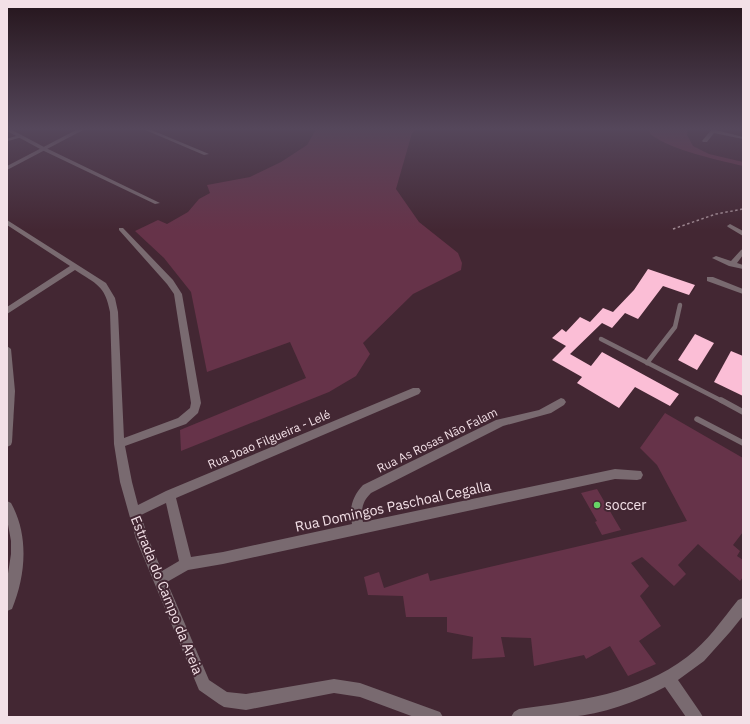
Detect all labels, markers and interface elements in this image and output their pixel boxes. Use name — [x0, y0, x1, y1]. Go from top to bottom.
street label: Rua As Rosas Não Falam — [374, 404, 500, 476]
street label: Rua Joao Filgueira - Lelé — [205, 406, 333, 472]
street label: Rua Domingos Paschoal Cegalla — [293, 476, 493, 536]
place label: soccer — [605, 496, 646, 514]
marker: soccer — [592, 500, 602, 510]
street label: Estrada do Campo da Areia — [127, 513, 207, 678]

